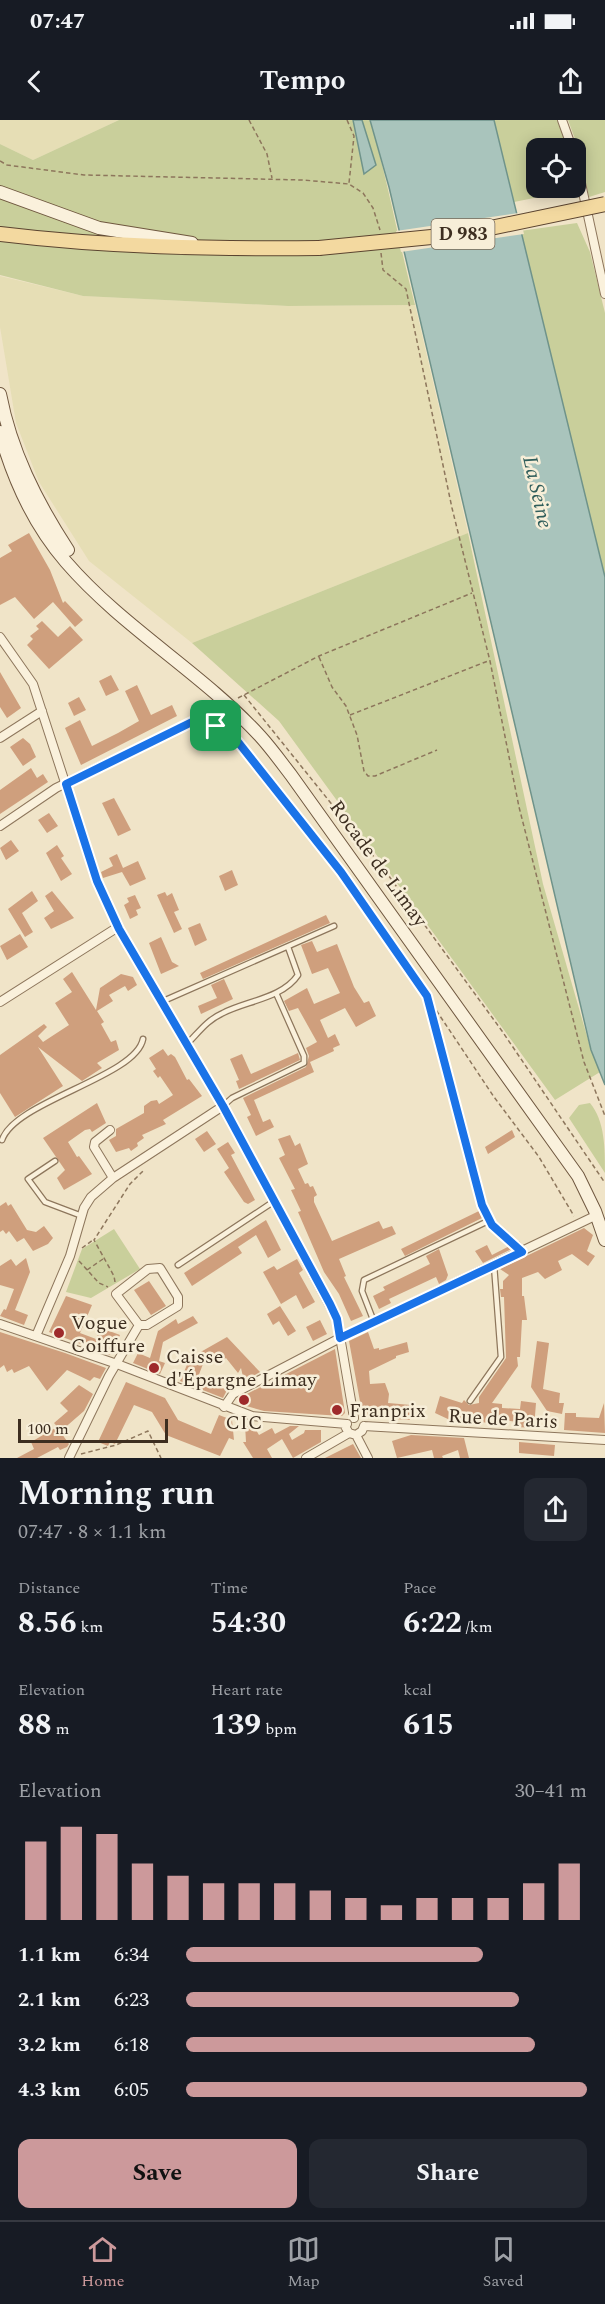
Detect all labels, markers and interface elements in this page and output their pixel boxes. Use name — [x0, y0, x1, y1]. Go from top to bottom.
text: 07:47 — [30, 5, 85, 38]
text: Tempo — [259, 60, 346, 102]
icon: back — [18, 65, 51, 98]
icon: share — [554, 65, 587, 98]
map controls — [526, 138, 586, 198]
button: locate — [526, 138, 586, 198]
road number: D 983 — [432, 219, 494, 249]
water label: La Seine — [513, 453, 561, 532]
pin — [190, 700, 241, 751]
icon: arrive — [199, 709, 232, 742]
street label: Rocade de Limay — [322, 794, 435, 934]
place label: Vogue Coiffure — [71, 1308, 145, 1361]
marker: Vogue Coiffure — [52, 1326, 66, 1340]
place label: Caisse d'Épargne Limay — [166, 1342, 318, 1395]
marker: Caisse d'Épargne Limay — [147, 1361, 161, 1375]
marker: CIC — [237, 1393, 251, 1407]
place label: Franprix — [349, 1396, 426, 1426]
street label: Rue de Paris — [447, 1401, 559, 1437]
marker: Franprix — [330, 1403, 344, 1417]
place label: CIC — [226, 1408, 262, 1438]
scale bar — [18, 1416, 168, 1444]
text: 100 m — [27, 1417, 69, 1441]
text: Morning run — [18, 1469, 215, 1519]
button: share — [524, 1478, 587, 1541]
text: 07:47 · 8 × 1.1 km — [18, 1517, 166, 1547]
text: Distance — [18, 1576, 80, 1600]
text: Time — [211, 1576, 248, 1600]
text: Pace — [403, 1576, 436, 1600]
text: 8.56 — [18, 1600, 77, 1646]
text: 54:30 — [211, 1600, 286, 1646]
text: 6:22 — [403, 1600, 462, 1646]
text: km — [77, 1615, 103, 1639]
text: /km — [462, 1615, 493, 1639]
text: Elevation — [18, 1678, 85, 1702]
text: Heart rate — [211, 1678, 283, 1702]
text: kcal — [403, 1678, 432, 1702]
text: 88 — [18, 1702, 52, 1748]
text: 139 — [211, 1702, 261, 1748]
text: 615 — [403, 1702, 454, 1748]
text: m — [52, 1717, 69, 1741]
text: bpm — [261, 1717, 297, 1741]
text: Elevation — [18, 1776, 102, 1806]
text: 30–41 m — [515, 1776, 587, 1806]
text: 1.1 km — [18, 1940, 81, 1970]
text: 6:34 — [114, 1940, 149, 1970]
text: 2.1 km — [18, 1985, 81, 2015]
text: 6:23 — [114, 1985, 149, 2015]
text: 3.2 km — [18, 2030, 81, 2060]
text: 6:18 — [114, 2030, 149, 2060]
text: 4.3 km — [18, 2075, 81, 2105]
text: 6:05 — [114, 2075, 149, 2105]
button: Save — [18, 2139, 297, 2208]
button: Share — [309, 2139, 587, 2208]
tab: Home — [81, 2233, 124, 2293]
tab: Map — [287, 2233, 320, 2293]
tab: Saved — [483, 2233, 524, 2293]

